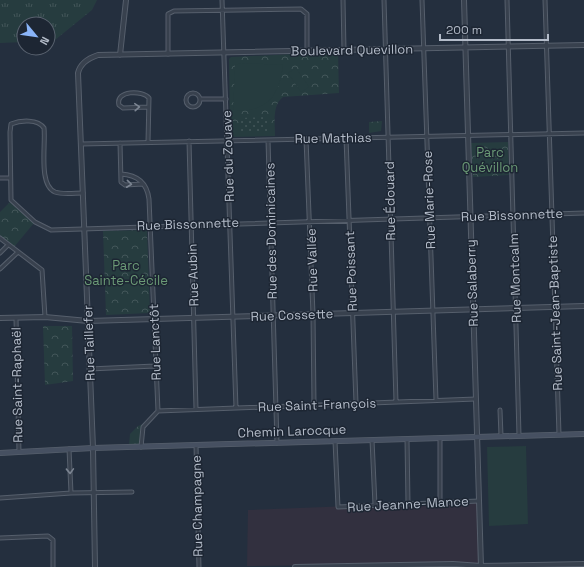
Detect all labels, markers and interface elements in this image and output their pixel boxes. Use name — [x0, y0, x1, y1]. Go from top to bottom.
north arrow — [16, 16, 56, 56]
scale bar — [440, 16, 548, 42]
text: 200 m — [446, 22, 482, 38]
text: N — [37, 34, 53, 47]
street label: Boulevard Quevillon — [291, 40, 413, 60]
one-way arrow — [134, 103, 140, 112]
street label: Rue du Zouave — [218, 110, 238, 202]
street label: Rue Mathias — [294, 129, 372, 147]
park label: Parc Quévillon — [462, 144, 518, 176]
street label: Rue Marie-Rose — [419, 151, 439, 249]
street label: Rue Édouard — [381, 161, 399, 241]
street label: Rue des Dominicaines — [261, 162, 281, 299]
one-way arrow — [125, 179, 132, 188]
street label: Rue Bissonnette — [461, 205, 563, 225]
street label: Rue Bissonnette — [137, 214, 239, 234]
street label: Rue Vallée — [302, 228, 322, 292]
street label: Rue Poissant — [341, 230, 361, 312]
street label: Rue Montcalm — [505, 233, 525, 323]
street label: Rue Saint-Jean-Baptiste — [544, 235, 566, 391]
street label: Rue Salaberry — [462, 239, 482, 327]
street label: Rue Aubin — [183, 243, 203, 307]
park label: Parc Sainte-Cécile — [84, 257, 168, 289]
street label: Rue Lanctôt — [145, 303, 165, 381]
street label: Rue Taillefer — [79, 305, 99, 381]
street label: Rue Cossette — [250, 305, 334, 325]
street label: Rue Saint-Raphaël — [7, 327, 27, 443]
street label: Rue Saint-François — [258, 394, 377, 416]
street label: Chemin Larocque — [237, 421, 347, 441]
street label: Rue Champagne — [188, 455, 206, 557]
one-way arrow — [66, 468, 74, 474]
street label: Rue Jeanne-Mance — [347, 492, 469, 516]

